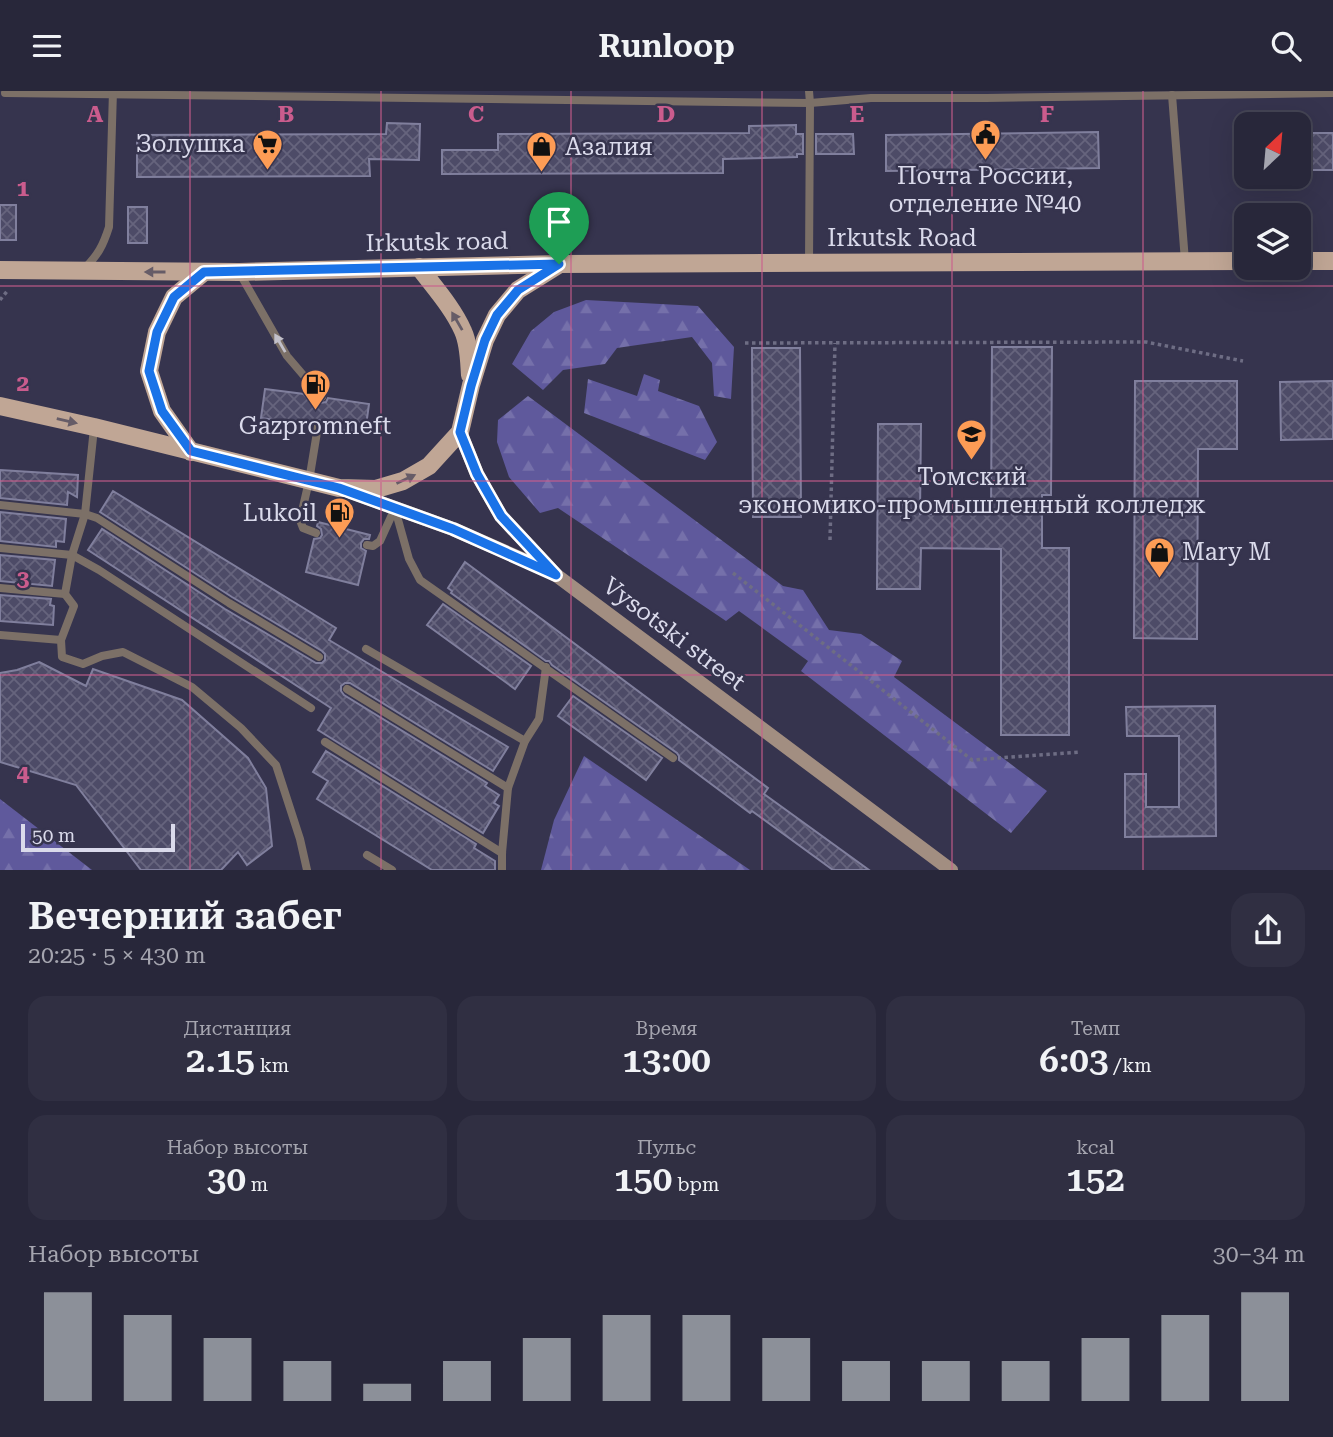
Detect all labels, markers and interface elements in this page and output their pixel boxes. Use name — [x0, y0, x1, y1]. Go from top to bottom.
icon: menu — [28, 27, 66, 65]
text: Runloop — [598, 27, 735, 65]
icon: search — [1267, 27, 1305, 65]
text: A — [87, 101, 104, 128]
text: B — [278, 101, 294, 128]
text: C — [468, 101, 484, 128]
text: D — [657, 101, 675, 128]
text: E — [850, 101, 864, 128]
text: F — [1040, 101, 1054, 128]
north arrow — [1234, 112, 1311, 189]
map controls — [1234, 112, 1311, 280]
public building icon: Почта России, отделение №40 — [968, 117, 1002, 161]
supermarket icon: Золушка — [251, 127, 285, 171]
place label: Золушка — [135, 130, 245, 158]
shop icon: Азалия — [525, 130, 559, 174]
place label: Азалия — [565, 133, 653, 161]
place label: Почта России, отделение №40 — [889, 162, 1081, 218]
text: 1 — [17, 175, 30, 202]
pin — [529, 192, 589, 264]
icon: arrive — [540, 203, 578, 241]
button: layers — [1234, 203, 1311, 280]
street label: Irkutsk Road — [827, 224, 977, 252]
street label: Irkutsk road — [365, 227, 509, 257]
one-way arrow — [144, 266, 166, 278]
one-way arrow — [451, 312, 463, 331]
one-way arrow — [274, 334, 286, 353]
fuel station icon: Gazpromneft — [298, 367, 332, 411]
text: 2 — [17, 370, 29, 397]
place label: Gazpromneft — [239, 412, 391, 440]
one-way arrow — [56, 415, 78, 426]
school or university icon: Томский экономико-промышленный колледж — [955, 418, 989, 462]
place label: Томский экономико-промышленный колледж — [738, 463, 1206, 519]
one-way arrow — [396, 473, 416, 484]
fuel station icon: Lukoil — [323, 496, 357, 540]
place label: Lukoil — [243, 499, 317, 527]
shop icon: Mary M — [1142, 535, 1176, 579]
place label: Mary M — [1182, 538, 1271, 566]
text: 3 — [17, 565, 30, 592]
street label: Vysotski street — [597, 571, 751, 697]
text: 4 — [17, 760, 30, 787]
scale bar — [21, 821, 175, 853]
text: 50 m — [32, 824, 75, 847]
button: share — [1231, 893, 1305, 967]
text: Вечерний забег — [28, 894, 342, 938]
text: 20:25 · 5 × 430 m — [28, 942, 206, 969]
text: Дистанция — [184, 1017, 291, 1040]
text: Время — [636, 1017, 697, 1040]
text: Темп — [1071, 1017, 1120, 1040]
text: 2.15 — [186, 1040, 255, 1081]
text: 13:00 — [622, 1040, 711, 1081]
text: 6:03 — [1039, 1040, 1109, 1081]
text: km — [255, 1054, 289, 1077]
text: /km — [1109, 1054, 1152, 1077]
text: Набор высоты — [167, 1136, 308, 1159]
text: Пульс — [637, 1136, 696, 1159]
text: kcal — [1076, 1136, 1115, 1159]
text: 30 — [207, 1159, 246, 1200]
text: 150 — [614, 1159, 672, 1200]
text: 152 — [1066, 1159, 1125, 1200]
text: m — [246, 1173, 268, 1196]
text: bpm — [672, 1173, 719, 1196]
text: Набор высоты — [28, 1241, 199, 1268]
text: 30–34 m — [1213, 1241, 1305, 1268]

